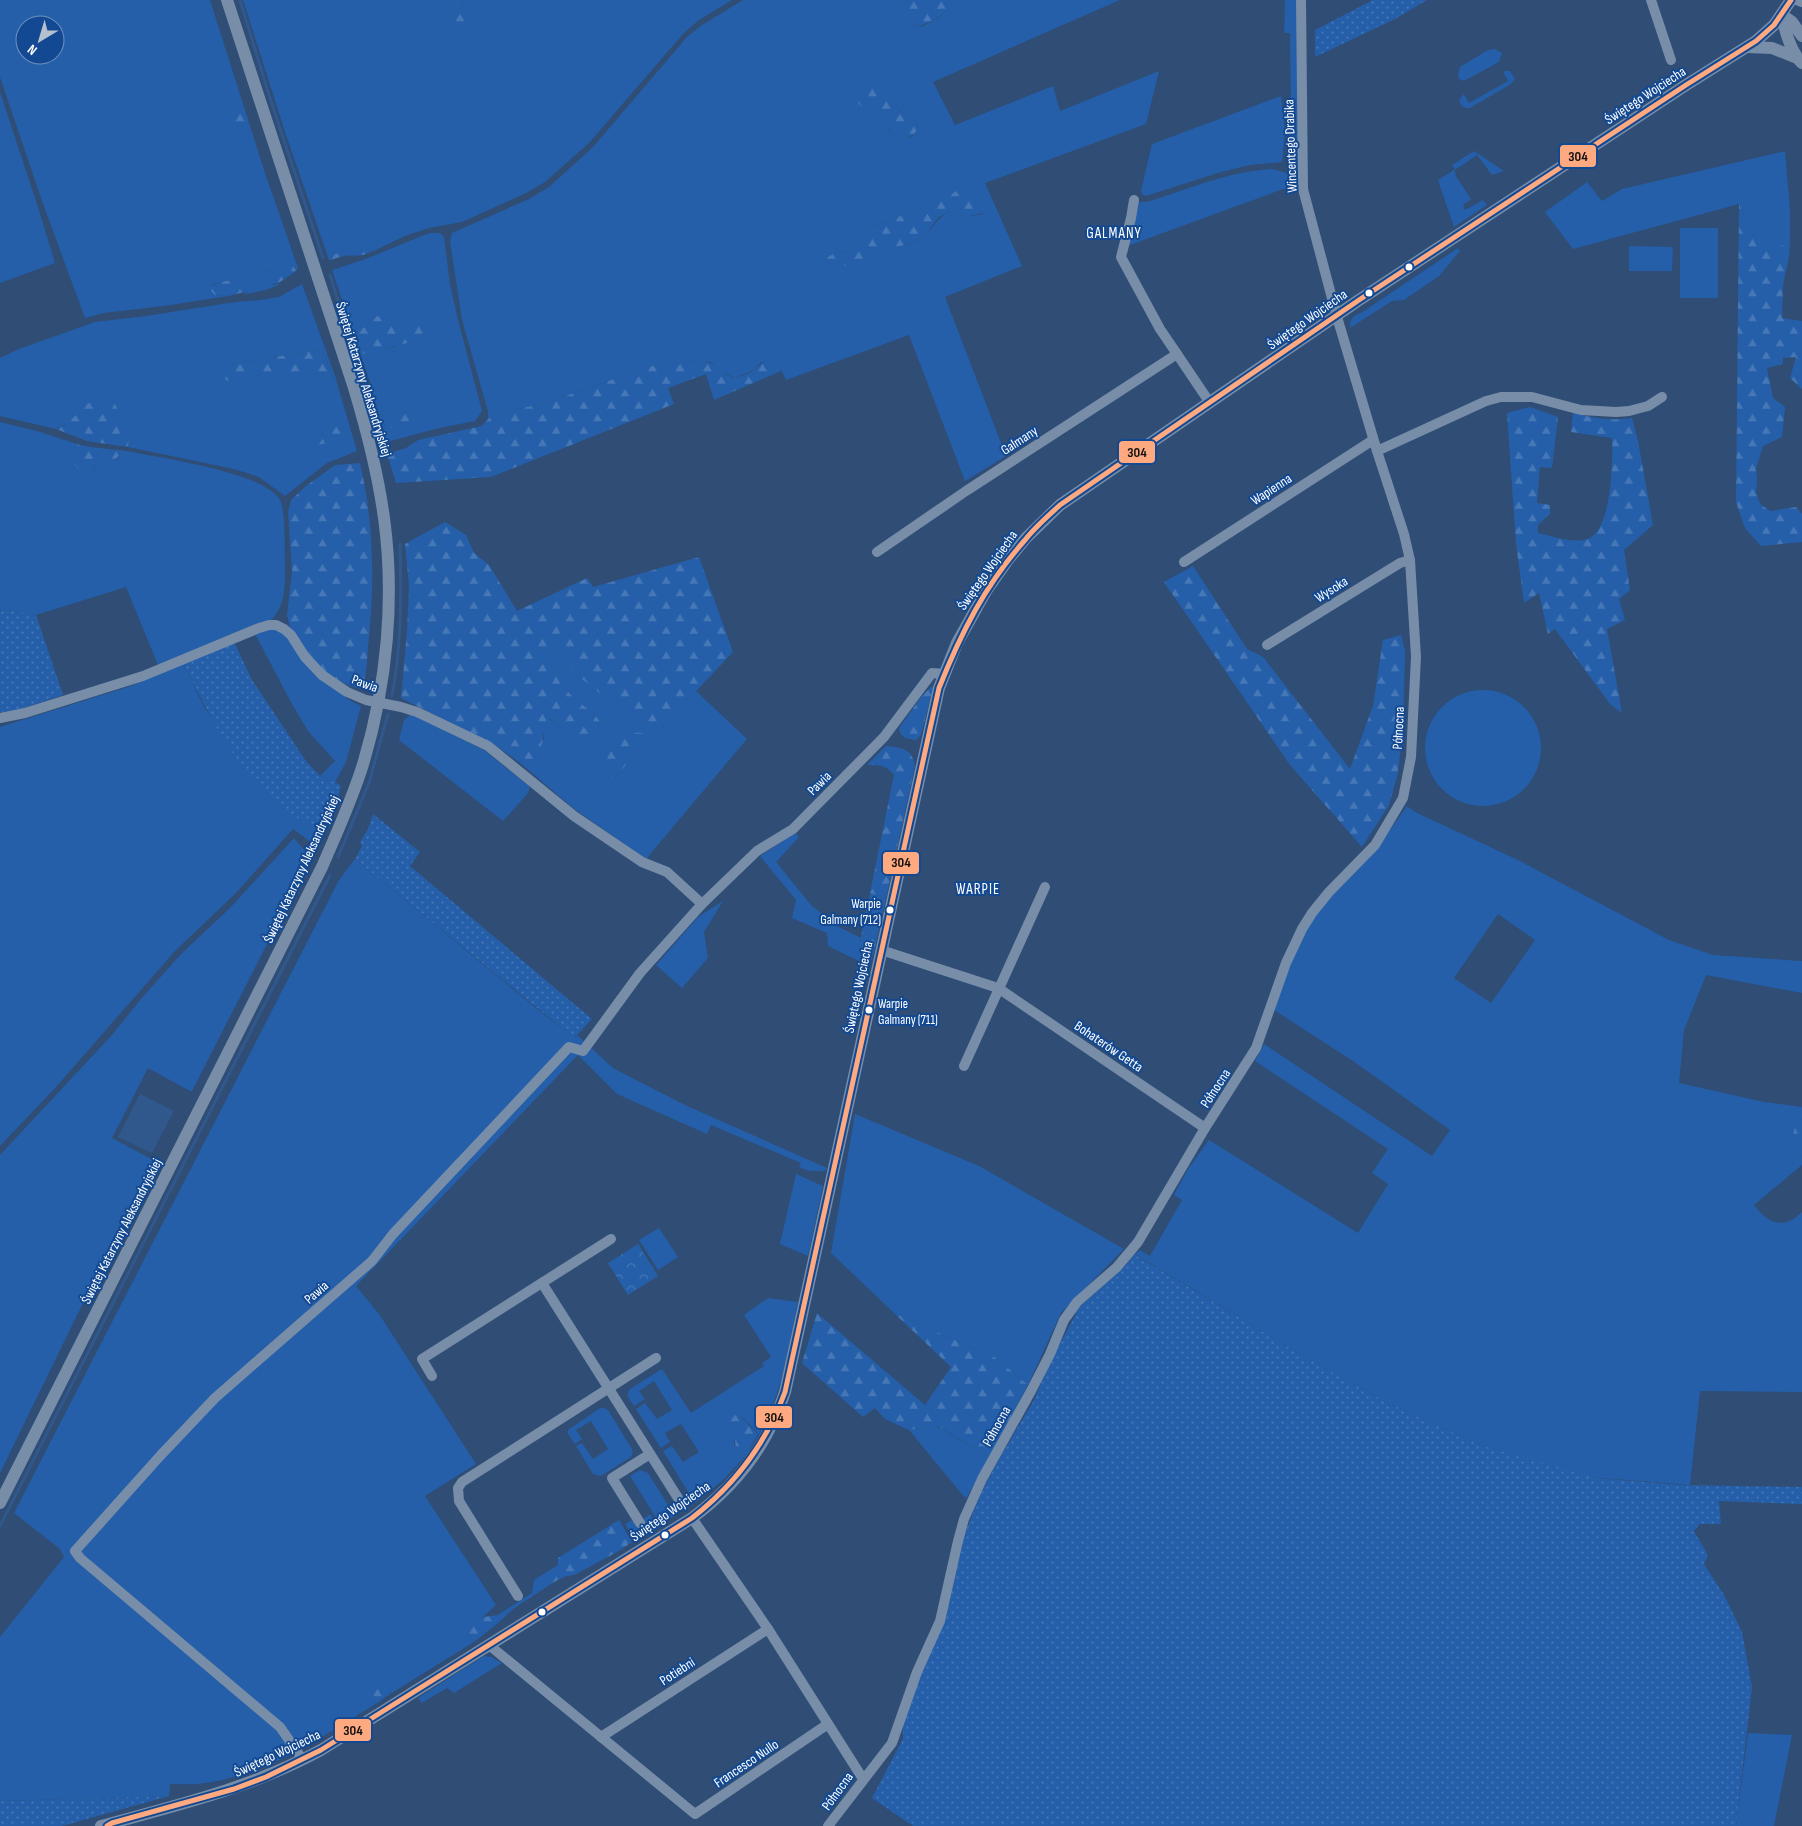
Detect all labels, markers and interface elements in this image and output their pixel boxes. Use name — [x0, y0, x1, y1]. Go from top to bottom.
north arrow — [15, 15, 65, 65]
text: N — [24, 41, 40, 59]
street label: Świętego Wojciecha — [1601, 63, 1689, 128]
street label: Wincentego Drabika — [1280, 99, 1301, 193]
line badge: 304 — [1559, 144, 1597, 168]
text: 304 — [1568, 148, 1588, 165]
district label: GALMANY — [1086, 224, 1142, 243]
unlabelled marker — [1404, 262, 1414, 272]
street label: Świętego Wojciecha — [1264, 286, 1350, 353]
unlabelled marker — [1364, 288, 1374, 298]
street label: Świętej Katarzyny Aleksandryjskiej — [332, 300, 395, 459]
street label: Galmany — [998, 422, 1041, 459]
line badge: 304 — [1118, 440, 1156, 464]
text: 304 — [1127, 444, 1147, 461]
street label: Wapienna — [1248, 470, 1295, 509]
street label: Świętego Wojciecha — [954, 527, 1021, 613]
street label: Wysoka — [1311, 573, 1351, 606]
street label: Pawia — [349, 671, 380, 696]
street label: Północna — [1389, 706, 1408, 750]
street label: Pawia — [804, 768, 835, 799]
street label: Świętej Katarzyny Aleksandryjskiej — [260, 793, 343, 946]
line badge: 304 — [882, 851, 920, 875]
text: 304 — [891, 854, 911, 871]
district label: WARPIE — [956, 880, 1000, 899]
place label: Warpie Galmany (712) — [820, 896, 881, 928]
marker: Warpie Galmany (712) — [885, 905, 895, 915]
street label: Świętego Wojciecha — [840, 940, 877, 1035]
place label: Warpie Galmany (711) — [878, 996, 938, 1028]
marker: Warpie Galmany (711) — [864, 1005, 874, 1015]
street label: Bohaterów Getta — [1071, 1017, 1146, 1076]
street label: Północna — [1197, 1066, 1234, 1111]
street label: Świętej Katarzyny Aleksandryjskiej — [77, 1156, 166, 1307]
street label: Pawia — [301, 1277, 332, 1308]
street label: Północna — [979, 1403, 1014, 1449]
line badge: 304 — [755, 1405, 793, 1429]
text: 304 — [764, 1409, 784, 1426]
street label: Świętego Wojciecha — [627, 1478, 713, 1545]
unlabelled marker — [660, 1530, 670, 1540]
unlabelled marker — [537, 1607, 547, 1617]
street label: Potiebni — [656, 1654, 698, 1689]
line badge: 304 — [334, 1718, 372, 1742]
text: 304 — [343, 1722, 363, 1739]
street label: Świętego Wojciecha — [231, 1726, 323, 1781]
street label: Francesco Nullo — [711, 1736, 782, 1791]
street label: Północna — [818, 1769, 857, 1814]

